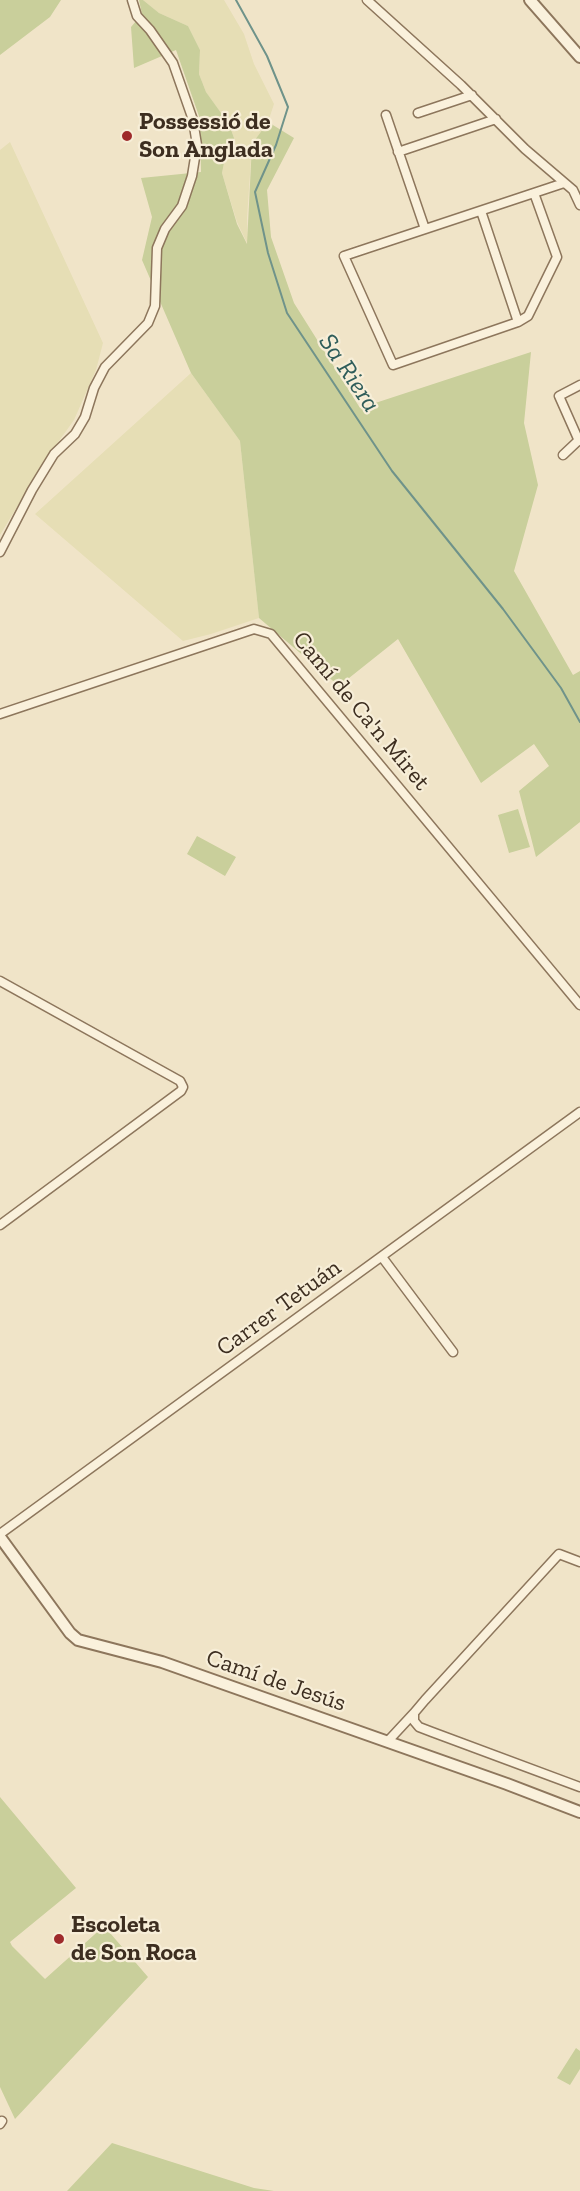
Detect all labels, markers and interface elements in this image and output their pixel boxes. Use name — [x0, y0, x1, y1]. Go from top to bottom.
place label: Possessió de Son Anglada — [139, 108, 273, 164]
marker: Possessió de Son Anglada — [120, 129, 134, 143]
water label: Sa Riera — [311, 328, 387, 418]
street label: Camí de Ca'n Miret — [286, 626, 436, 796]
street label: Carrer Tetuán — [211, 1253, 347, 1363]
street label: Camí de Jesús — [202, 1644, 350, 1718]
place label: Escoleta de Son Roca — [71, 1911, 197, 1967]
marker: Escoleta de Son Roca — [52, 1932, 66, 1946]

